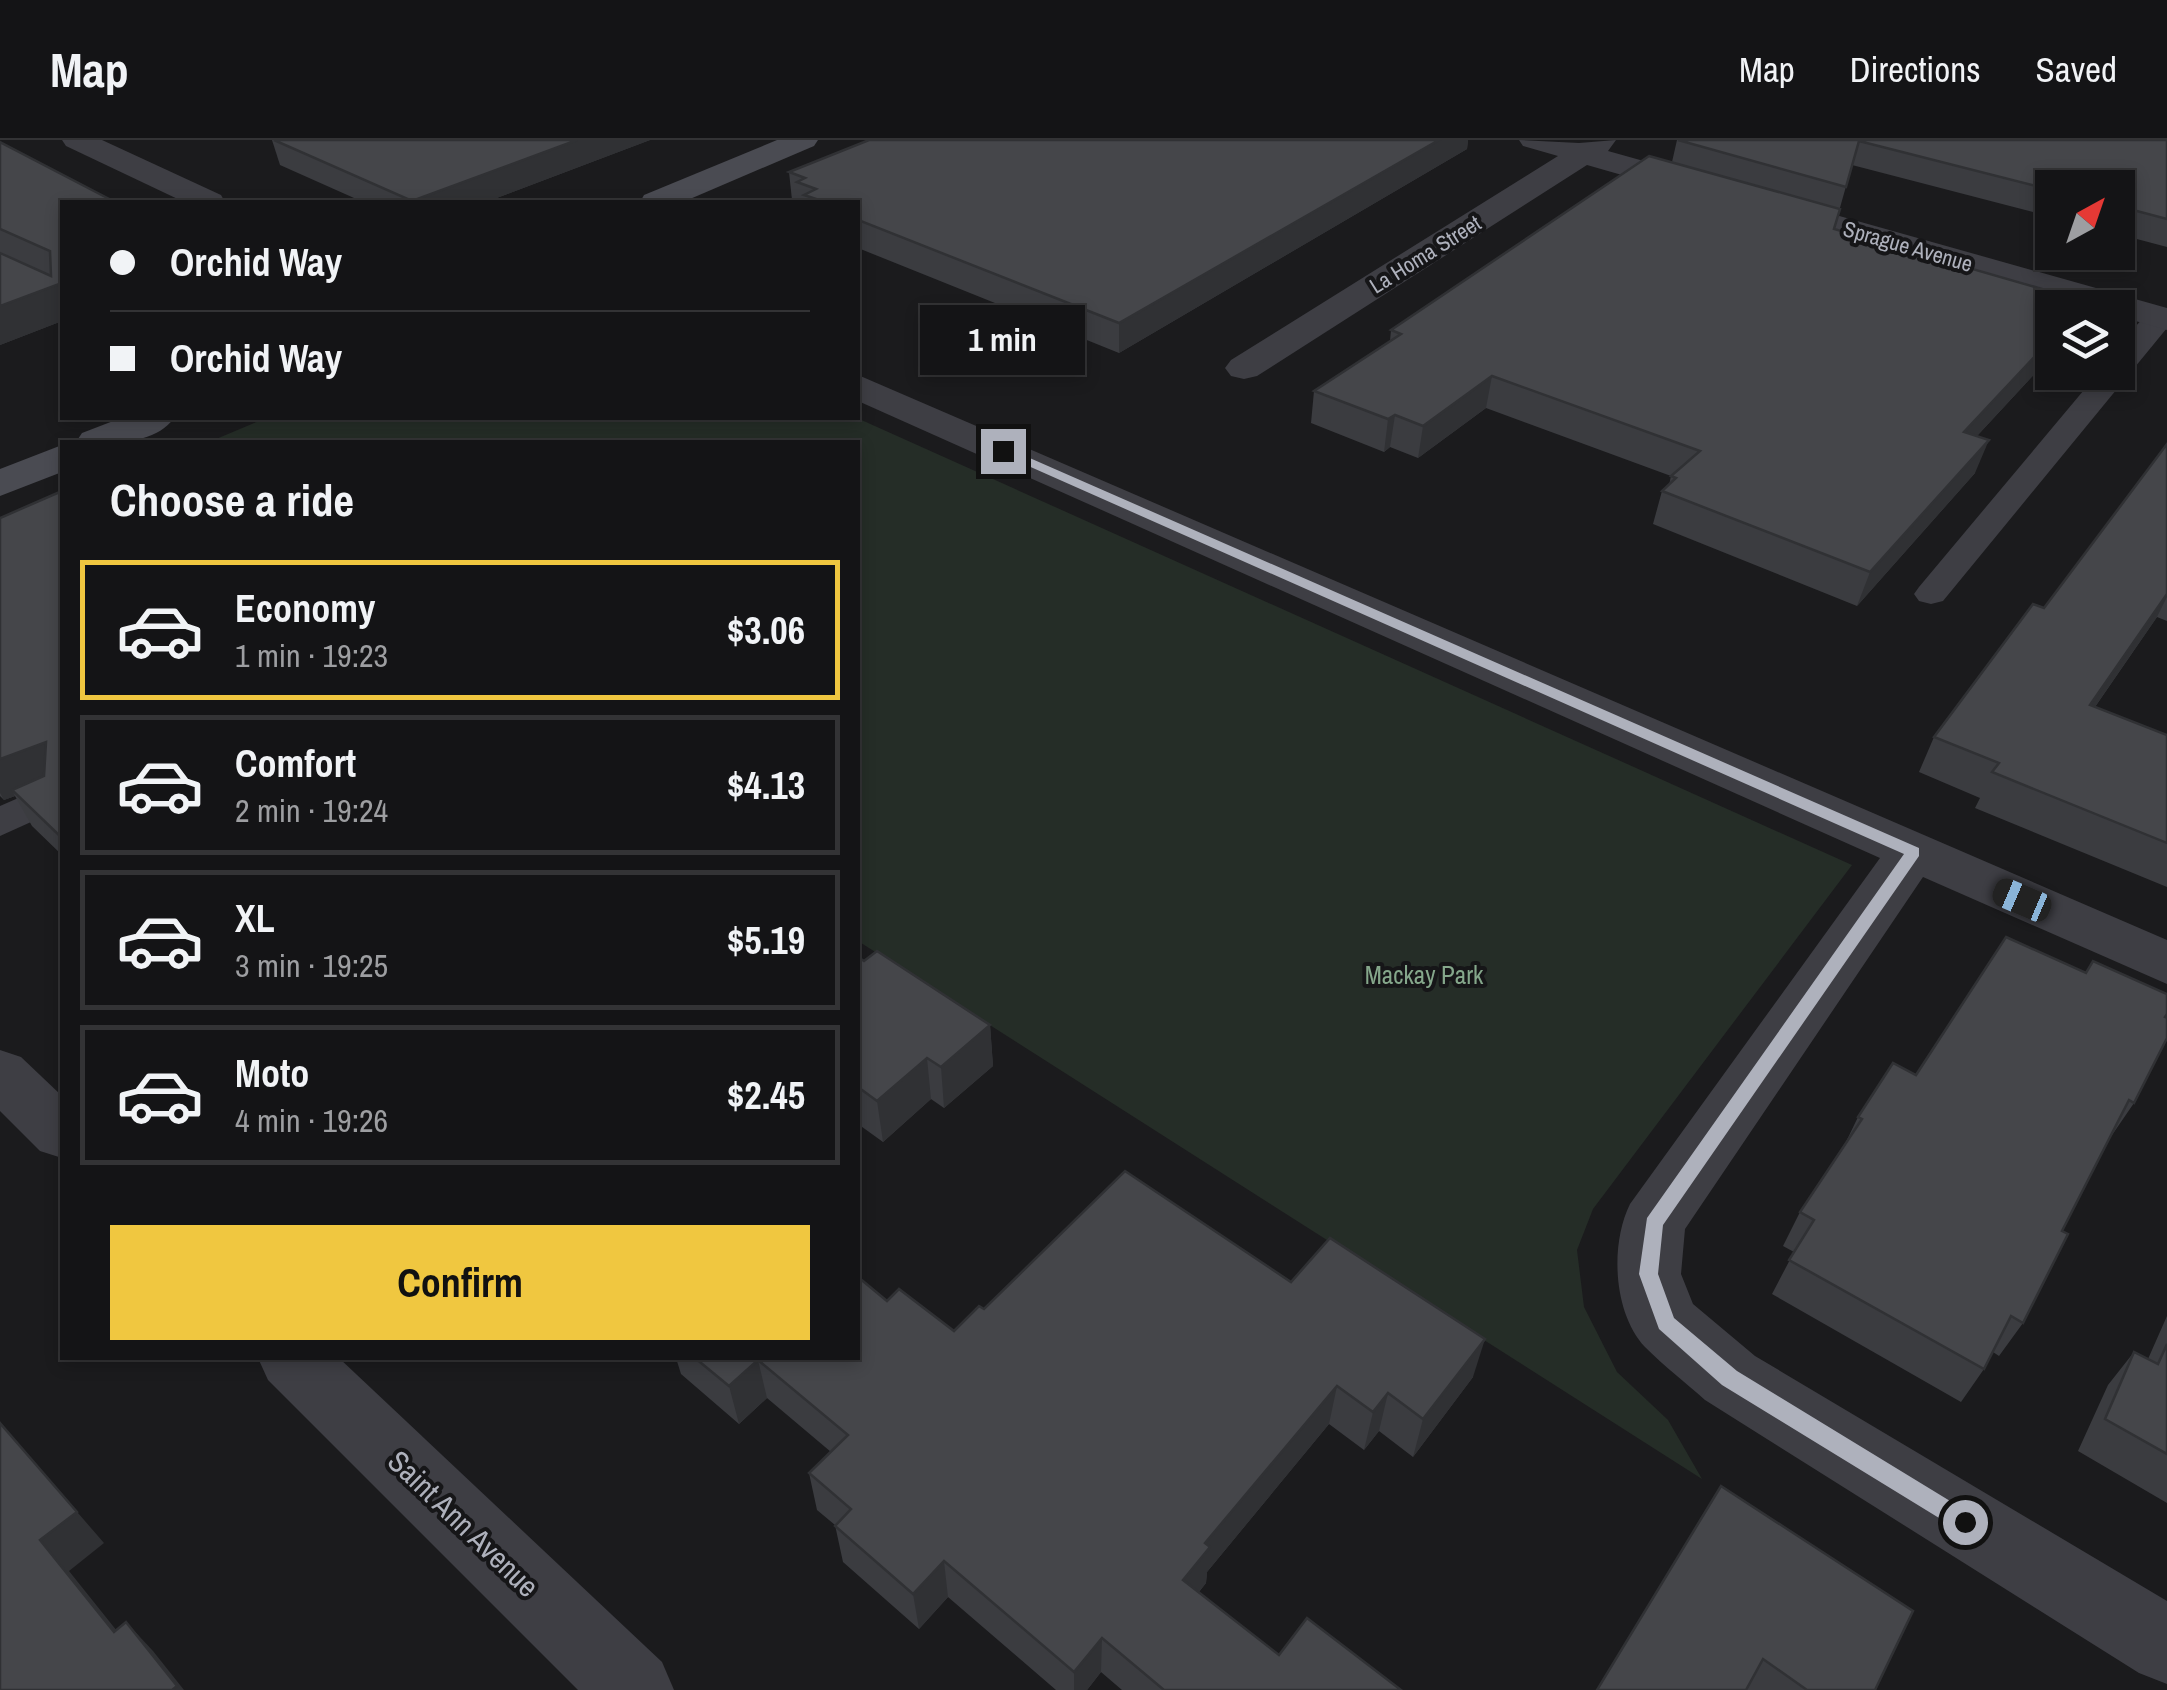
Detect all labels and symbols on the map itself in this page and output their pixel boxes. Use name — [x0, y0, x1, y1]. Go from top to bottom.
north arrow — [2035, 170, 2135, 270]
street label: La Homa Street — [1363, 208, 1487, 300]
street label: Sprague Avenue — [1840, 213, 1976, 279]
callout: 1 min — [920, 306, 1086, 376]
route end — [981, 429, 1026, 474]
car — [1989, 874, 2055, 926]
park label: Mackay Park — [1365, 958, 1484, 992]
street label: Saint Ann Avenue — [380, 1441, 548, 1605]
route start — [1943, 1500, 1988, 1545]

